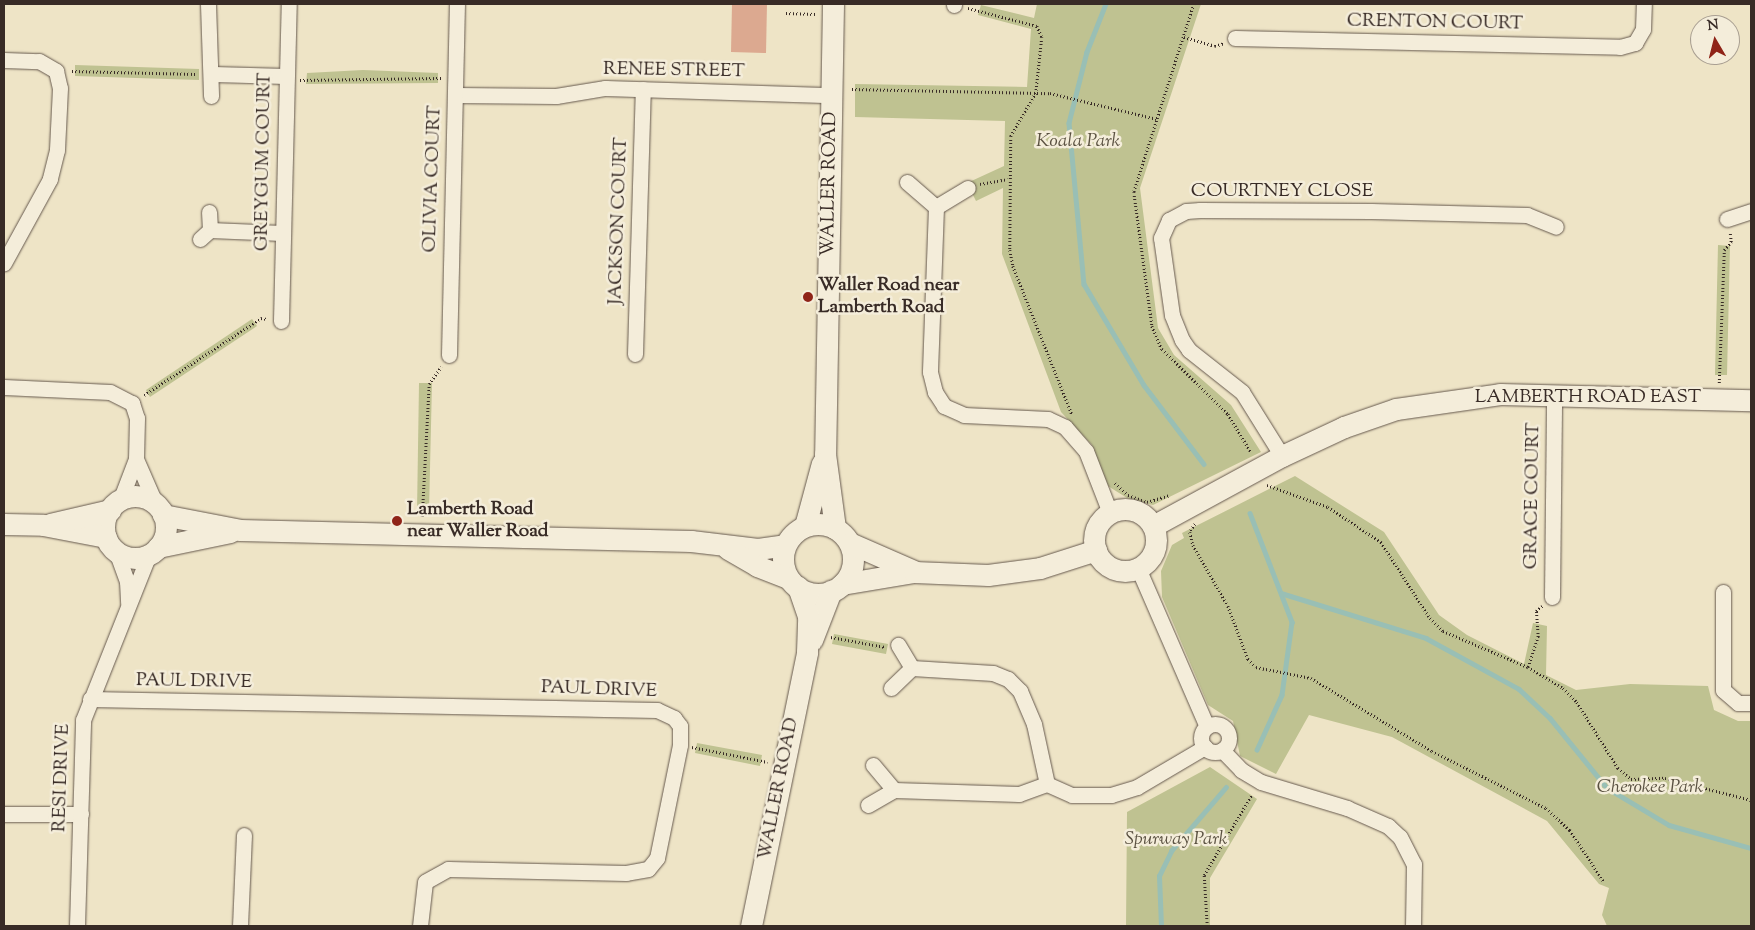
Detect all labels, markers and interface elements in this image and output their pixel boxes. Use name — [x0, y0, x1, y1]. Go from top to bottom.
street label: CRENTON COURT — [1347, 10, 1523, 36]
north arrow — [1690, 15, 1740, 65]
text: N — [1706, 15, 1720, 37]
street label: RENEE STREET — [603, 58, 745, 84]
street label: GREYGUM COURT — [251, 73, 277, 251]
street label: OLIVIA COURT — [419, 105, 447, 253]
street label: WALLER ROAD — [817, 111, 843, 257]
park label: Koala Park — [1036, 131, 1120, 153]
street label: JACKSON COURT — [605, 137, 633, 305]
street label: COURTNEY CLOSE — [1191, 181, 1373, 203]
place label: Waller Road near Lamberth Road — [818, 275, 959, 319]
marker: Waller Road near Lamberth Road — [802, 291, 814, 303]
street label: LAMBERTH ROAD EAST — [1475, 387, 1701, 409]
street label: GRACE COURT — [1520, 422, 1546, 570]
place label: Lamberth Road near Waller Road — [407, 499, 548, 543]
marker: Lamberth Road near Waller Road — [391, 515, 403, 527]
street label: PAUL DRIVE — [136, 670, 252, 694]
street label: PAUL DRIVE — [541, 677, 657, 703]
street label: WALLER ROAD — [754, 716, 804, 862]
street label: RESI DRIVE — [49, 723, 75, 833]
park label: Cherokee Park — [1597, 777, 1703, 799]
park label: Spurway Park — [1125, 829, 1227, 851]

